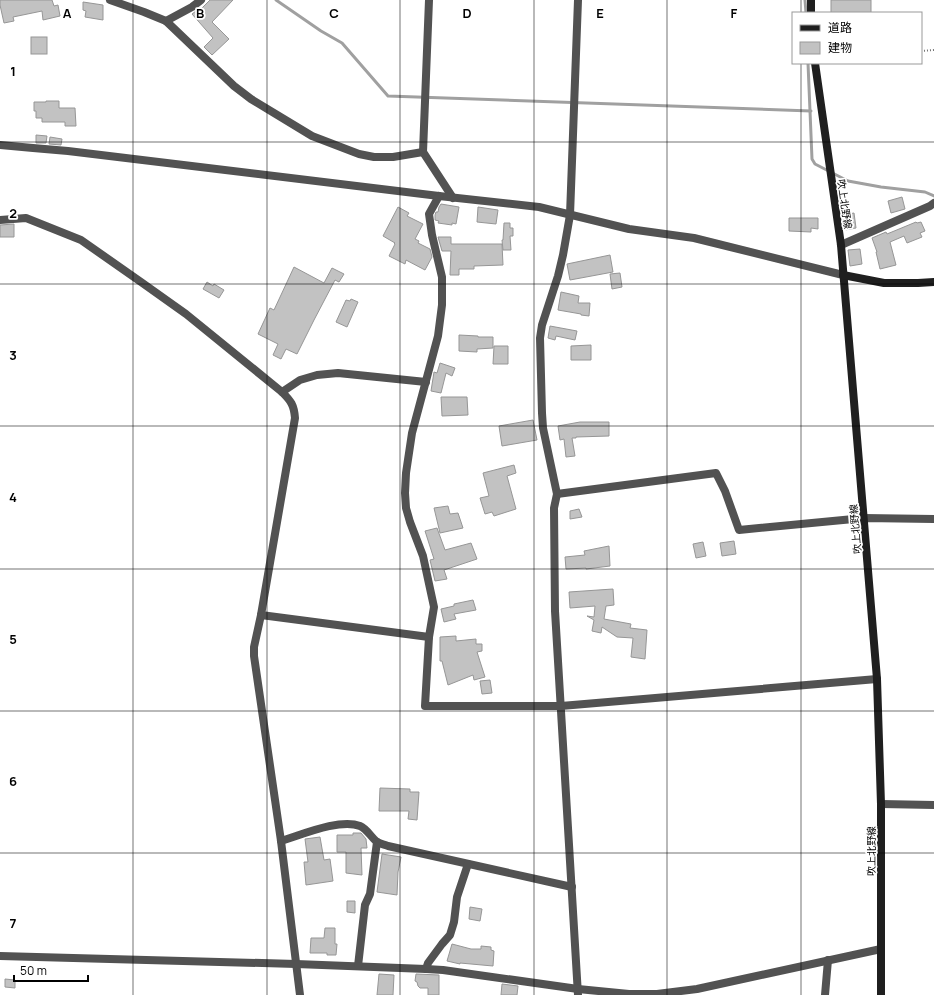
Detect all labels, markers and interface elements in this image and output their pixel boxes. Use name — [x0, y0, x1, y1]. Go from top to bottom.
text: A — [63, 4, 72, 22]
text: B — [196, 4, 204, 22]
text: C — [329, 4, 339, 22]
text: D — [462, 4, 472, 22]
text: E — [596, 4, 604, 22]
text: F — [731, 4, 738, 22]
legend — [792, 12, 922, 64]
text: 道路 — [828, 19, 852, 36]
text: 建物 — [828, 39, 852, 56]
text: 1 — [10, 62, 16, 80]
street label: 吹上北野線 — [835, 178, 855, 230]
text: 2 — [9, 204, 17, 222]
text: 3 — [9, 346, 17, 364]
text: 4 — [9, 488, 17, 506]
street label: 吹上北野線 — [846, 503, 864, 555]
text: 5 — [9, 630, 17, 648]
text: 6 — [9, 772, 17, 790]
street label: 吹上北野線 — [864, 826, 878, 876]
text: 7 — [10, 914, 17, 932]
scale bar — [14, 957, 88, 983]
text: 50 m — [20, 962, 47, 979]

